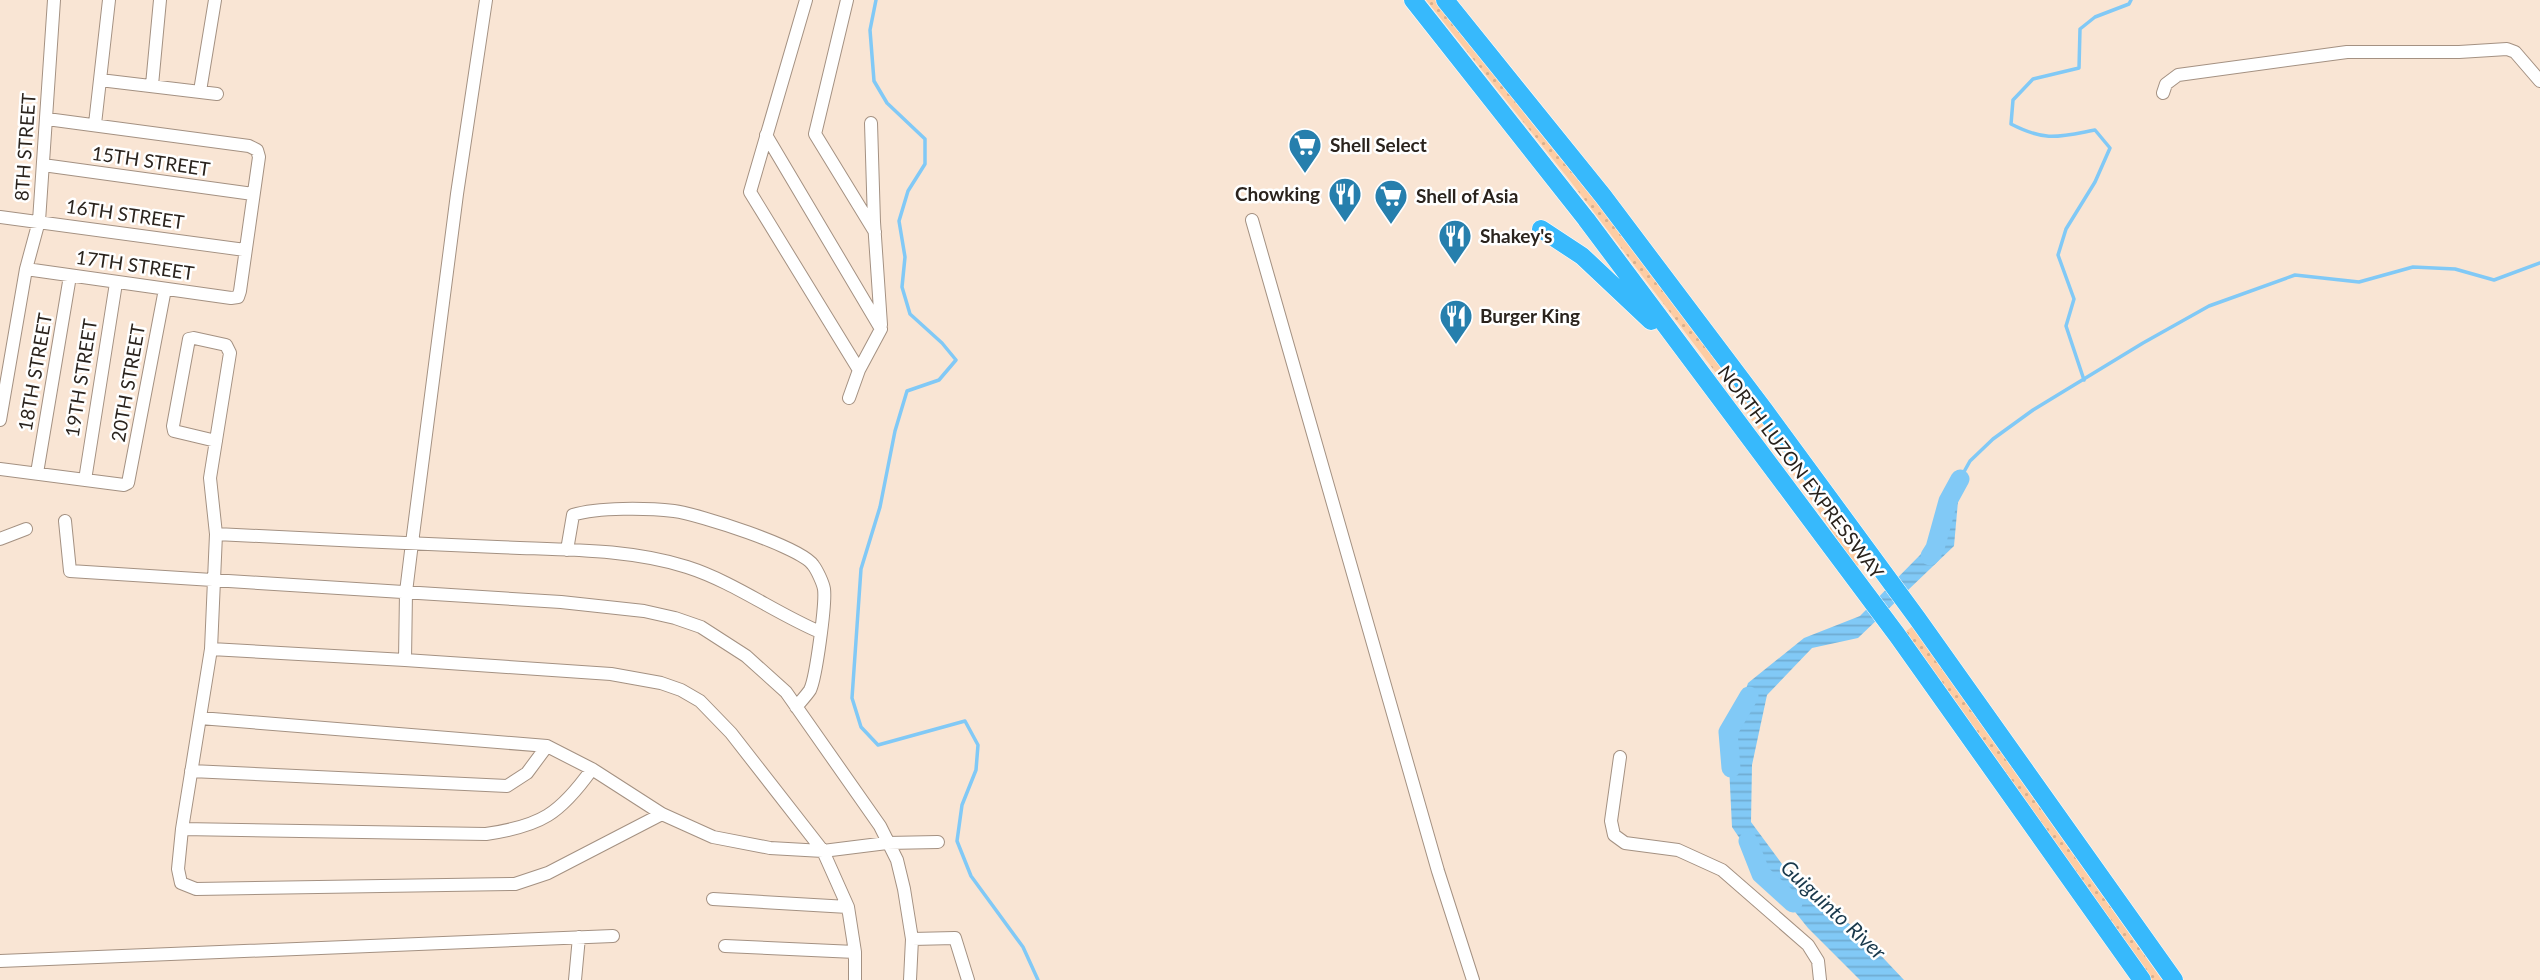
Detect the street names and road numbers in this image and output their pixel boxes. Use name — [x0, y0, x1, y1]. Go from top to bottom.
street label: 8TH STREET — [9, 92, 40, 202]
street label: 15TH STREET — [90, 141, 212, 180]
street label: 16TH STREET — [64, 194, 186, 233]
street label: 17TH STREET — [74, 245, 196, 284]
street label: 18TH STREET — [13, 311, 56, 433]
street label: 19TH STREET — [60, 317, 101, 439]
street label: 20TH STREET — [106, 322, 149, 444]
street label: NORTH LUZON EXPRESSWAY — [1714, 361, 1889, 583]

